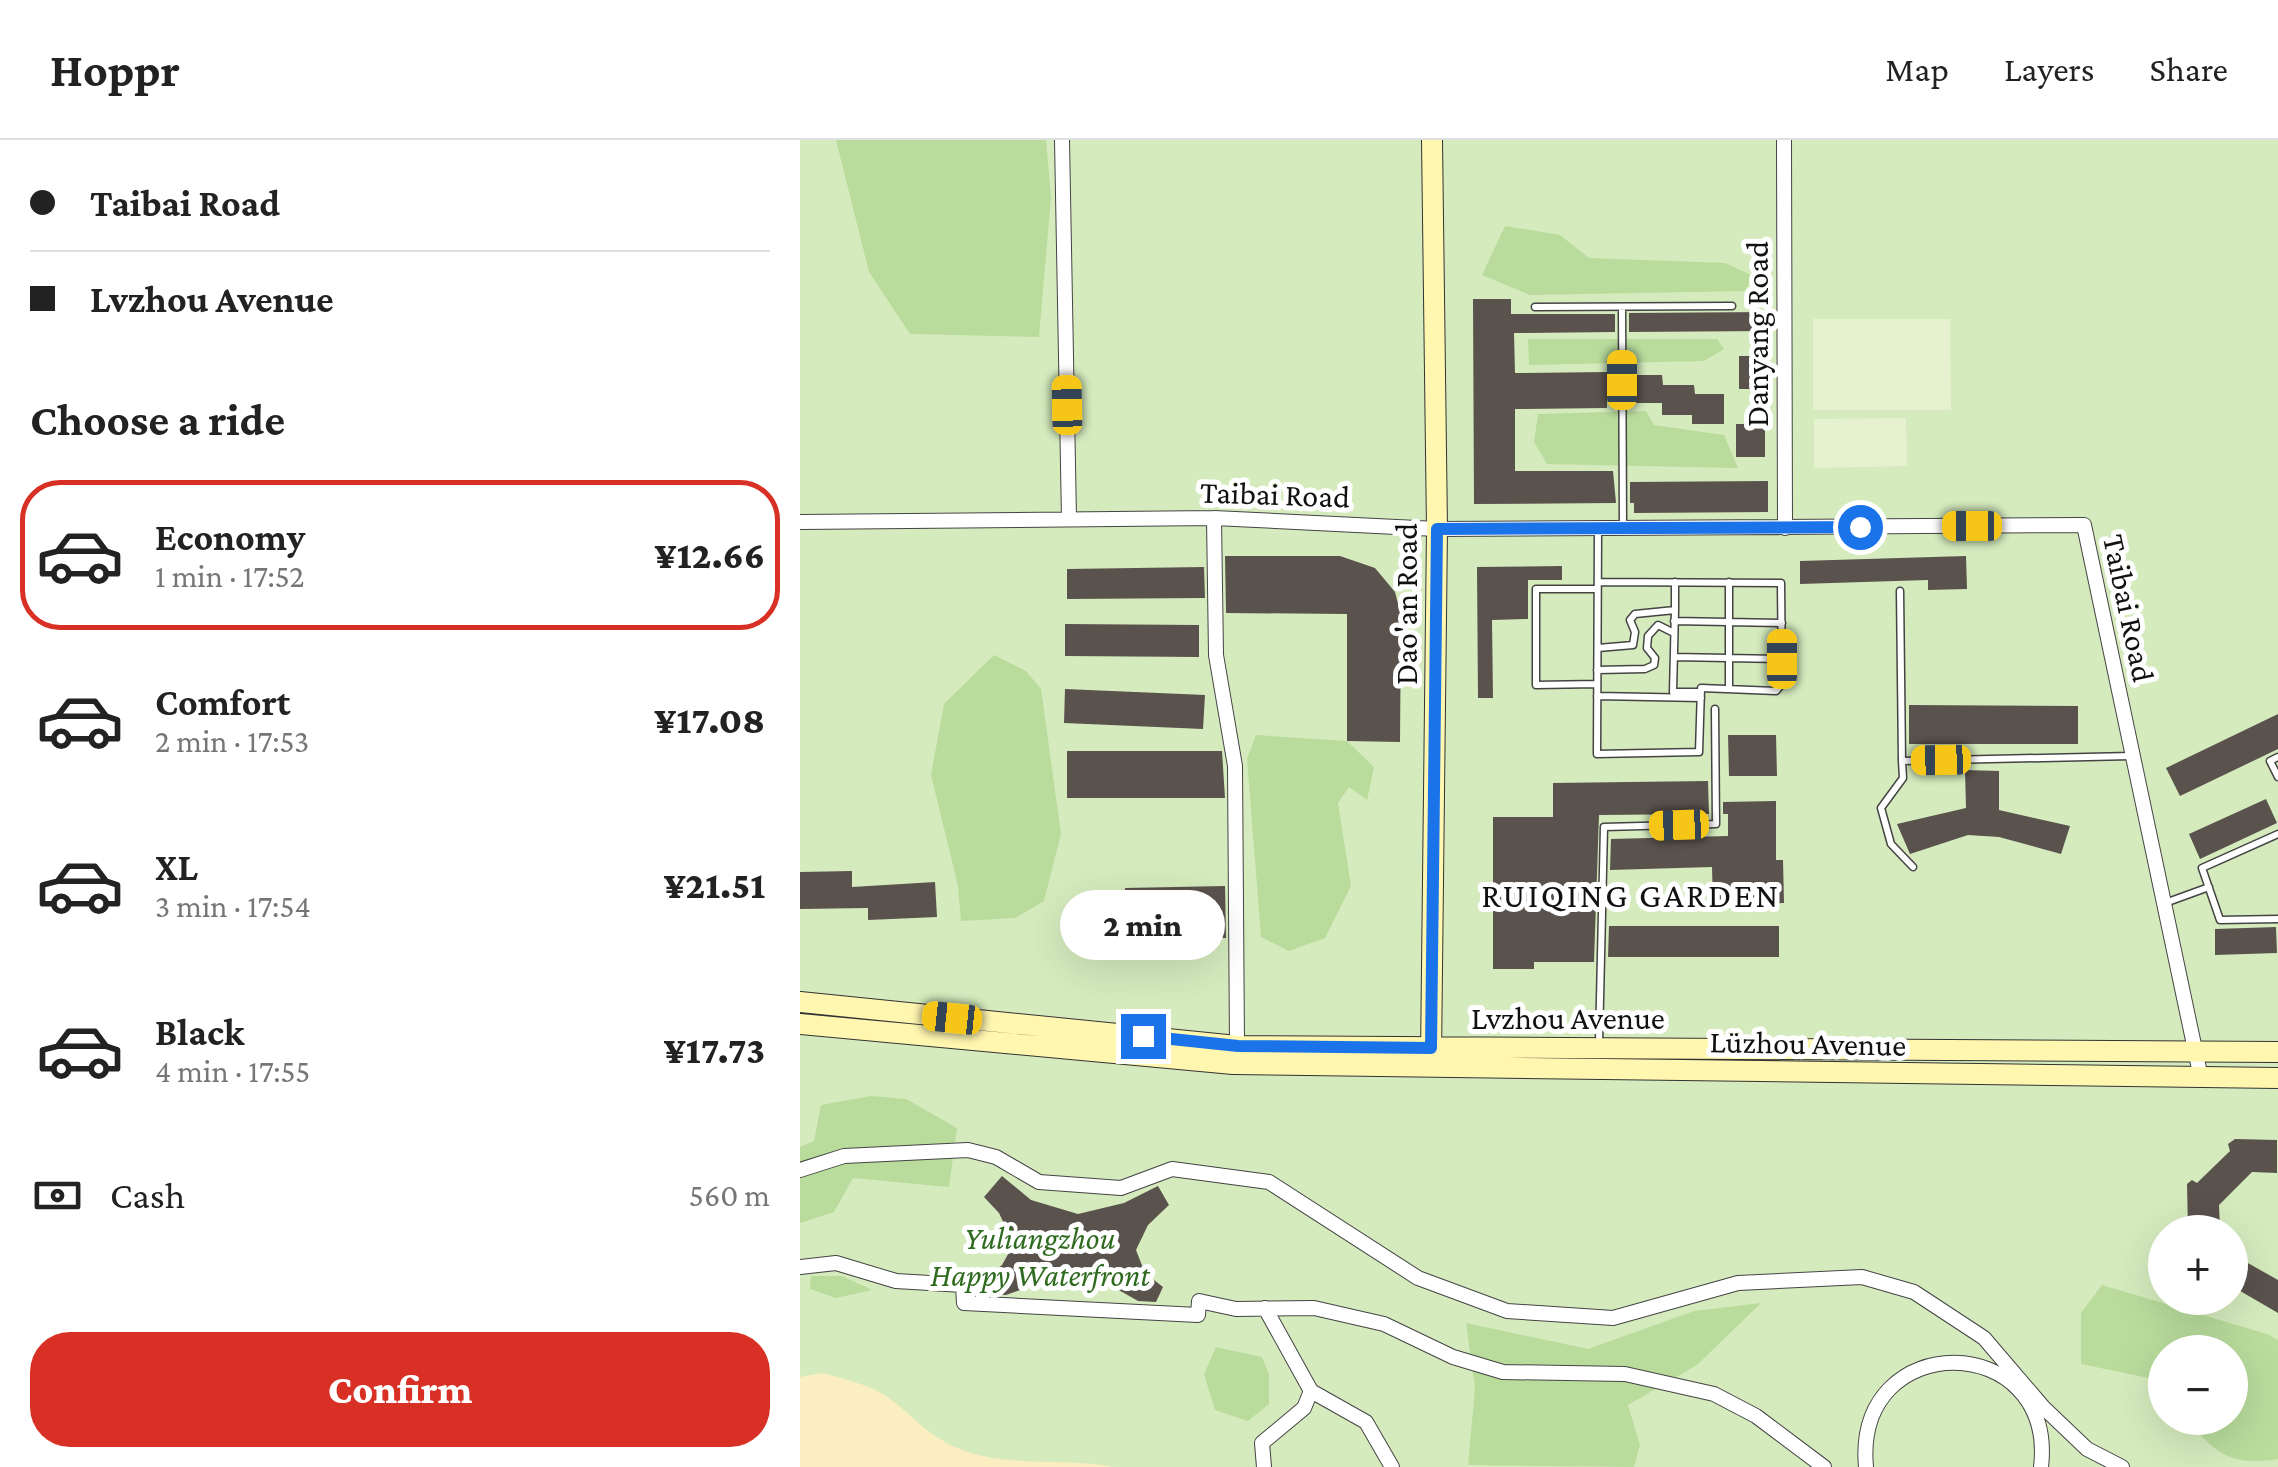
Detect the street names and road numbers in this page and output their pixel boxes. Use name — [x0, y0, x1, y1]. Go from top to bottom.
street label: Danyang Road — [1739, 241, 1775, 427]
street label: Taibai Road — [1199, 473, 1351, 515]
street label: Dao'an Road — [1388, 523, 1424, 685]
street label: Taibai Road — [2096, 531, 2162, 685]
street label: Lvzhou Avenue — [1471, 1000, 1665, 1036]
street label: Lüzhou Avenue — [1709, 1023, 1907, 1063]

